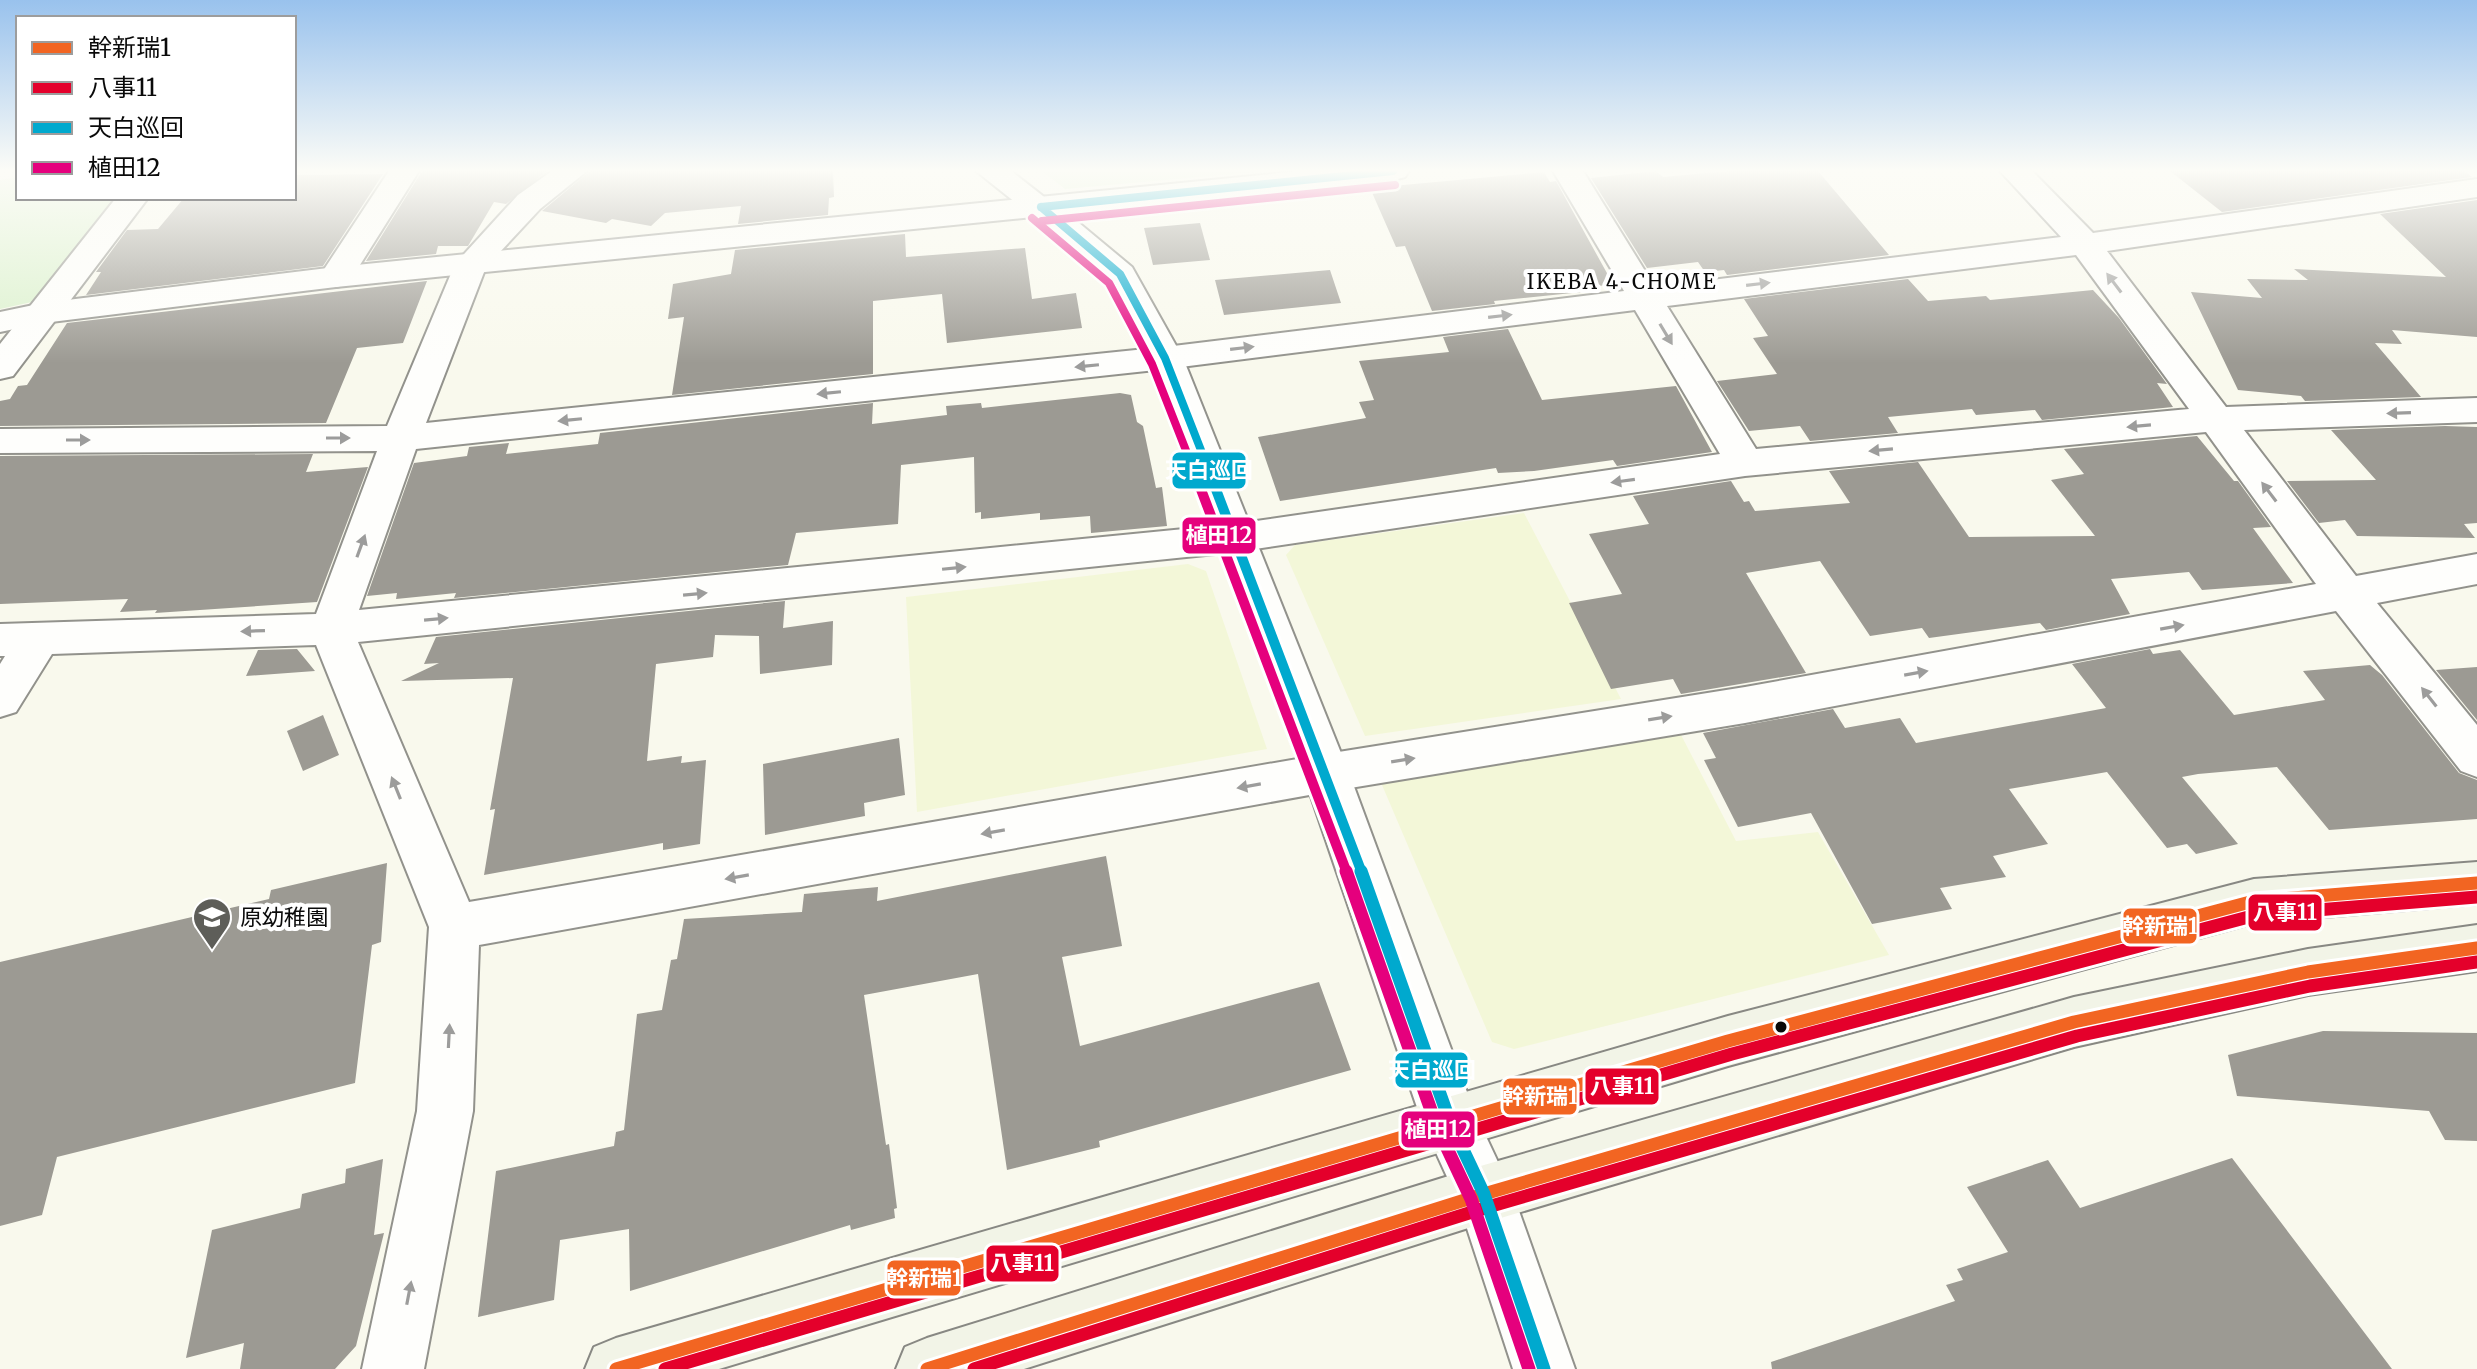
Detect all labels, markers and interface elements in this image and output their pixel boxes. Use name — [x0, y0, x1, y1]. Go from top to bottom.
legend — [16, 16, 296, 200]
text: 幹新瑞1 — [88, 32, 171, 63]
text: 八事11 — [88, 72, 157, 103]
text: 天白巡回 — [88, 112, 184, 143]
text: 植田12 — [88, 152, 161, 183]
district label: IKEBA 4-CHOME — [1527, 269, 1717, 294]
one-way arrow — [2106, 273, 2122, 294]
one-way arrow — [1746, 277, 1771, 290]
one-way arrow — [1488, 309, 1513, 322]
one-way arrow — [1658, 323, 1672, 345]
one-way arrow — [1230, 341, 1255, 354]
one-way arrow — [1075, 359, 1100, 372]
one-way arrow — [816, 386, 841, 399]
one-way arrow — [2386, 406, 2411, 419]
one-way arrow — [557, 413, 582, 426]
one-way arrow — [2127, 420, 2152, 433]
one-way arrow — [326, 432, 351, 444]
one-way arrow — [66, 434, 91, 446]
one-way arrow — [1868, 444, 1893, 457]
line badge: 天白巡回 — [1171, 451, 1247, 490]
text: 天白巡回 — [1165, 456, 1253, 484]
one-way arrow — [1610, 475, 1635, 488]
one-way arrow — [2262, 482, 2278, 502]
line badge: 植田12 — [1181, 516, 1257, 555]
text: 植田12 — [1186, 521, 1253, 549]
one-way arrow — [355, 534, 368, 558]
one-way arrow — [942, 561, 967, 574]
one-way arrow — [683, 587, 708, 600]
one-way arrow — [424, 612, 449, 625]
one-way arrow — [2159, 620, 2184, 632]
one-way arrow — [240, 625, 265, 638]
one-way arrow — [1904, 667, 1929, 679]
one-way arrow — [2421, 687, 2437, 707]
one-way arrow — [1648, 712, 1673, 724]
one-way arrow — [1391, 753, 1416, 766]
one-way arrow — [390, 776, 403, 800]
one-way arrow — [1237, 781, 1262, 793]
one-way arrow — [981, 826, 1006, 838]
one-way arrow — [725, 871, 750, 884]
line badge: 八事11 — [2247, 893, 2323, 932]
school or university icon: 原幼稚園 — [191, 896, 233, 951]
text: 八事11 — [2253, 898, 2317, 926]
place label: 原幼稚園 — [240, 903, 328, 931]
line badge: 幹新瑞1 — [2122, 907, 2198, 945]
text: 幹新瑞1 — [2122, 912, 2198, 940]
unlabelled marker — [1773, 1019, 1789, 1035]
one-way arrow — [442, 1023, 455, 1048]
line badge: 天白巡回 — [1394, 1051, 1469, 1089]
text: 天白巡回 — [1388, 1056, 1476, 1084]
line badge: 八事11 — [1584, 1067, 1660, 1106]
text: 八事11 — [1590, 1072, 1654, 1100]
line badge: 幹新瑞1 — [1502, 1077, 1578, 1116]
text: 幹新瑞1 — [1502, 1082, 1578, 1110]
line badge: 植田12 — [1400, 1110, 1476, 1149]
text: 植田12 — [1405, 1115, 1472, 1143]
line badge: 八事11 — [985, 1244, 1060, 1283]
text: 八事11 — [990, 1249, 1054, 1277]
line badge: 幹新瑞1 — [886, 1259, 962, 1297]
text: 幹新瑞1 — [886, 1264, 962, 1292]
one-way arrow — [403, 1280, 415, 1305]

